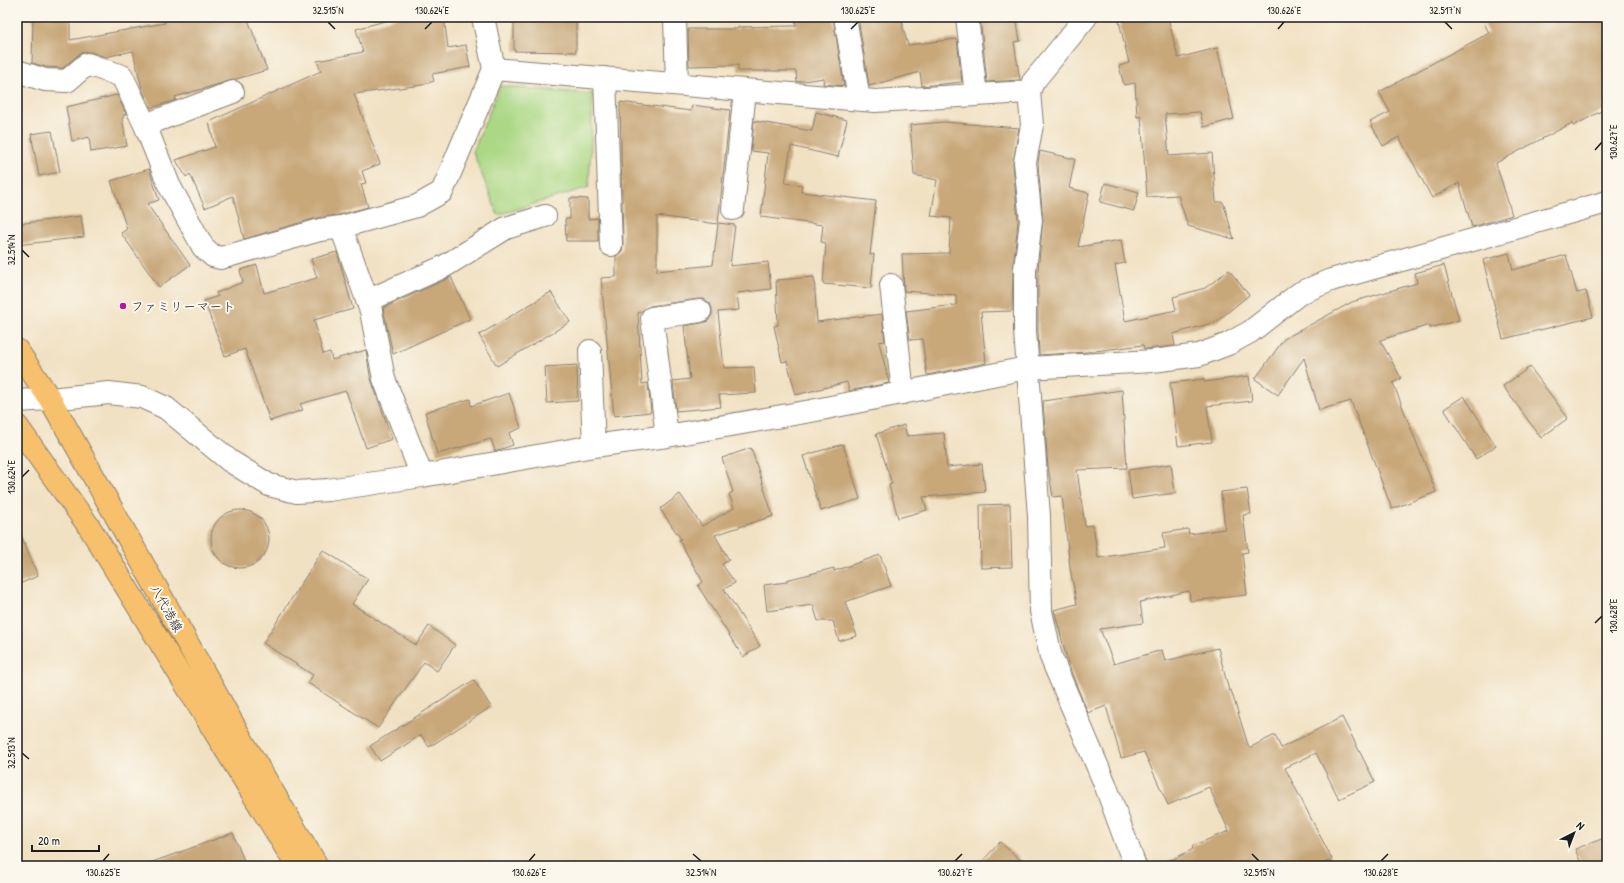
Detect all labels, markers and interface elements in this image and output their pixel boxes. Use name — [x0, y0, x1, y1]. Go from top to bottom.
text: 32.515°N — [312, 4, 344, 17]
text: 130.624°E — [415, 4, 450, 17]
text: 130.625°E — [841, 4, 876, 17]
text: 130.626°E — [1267, 4, 1302, 17]
text: 32.517°N — [1429, 4, 1461, 17]
text: 130.627°E — [1607, 124, 1620, 160]
text: 32.514°N — [5, 235, 18, 265]
place label: ファミリーマート — [131, 297, 235, 315]
marker: ファミリーマート — [118, 301, 128, 311]
text: 130.624°E — [5, 459, 18, 494]
street label: 八代港線 — [147, 581, 188, 636]
text: 130.628°E — [1607, 598, 1620, 633]
text: 32.513°N — [5, 737, 18, 769]
north arrow — [1554, 813, 1594, 853]
text: N — [1574, 818, 1588, 833]
scale bar — [32, 827, 99, 853]
text: 20 m — [38, 832, 60, 849]
text: 130.625°E — [86, 866, 121, 879]
text: 130.626°E — [512, 866, 547, 879]
text: 32.514°N — [686, 866, 716, 879]
text: 130.627°E — [937, 866, 973, 879]
text: 32.515°N — [1243, 866, 1275, 879]
text: 130.628°E — [1364, 866, 1399, 879]

